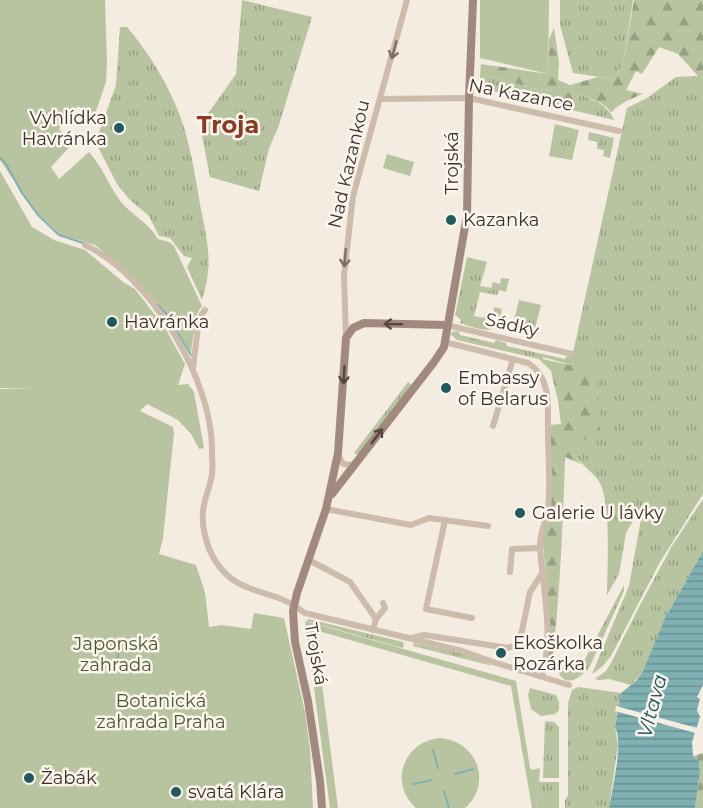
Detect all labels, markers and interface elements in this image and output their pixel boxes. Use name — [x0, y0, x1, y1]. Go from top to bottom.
one-way arrow — [387, 40, 399, 59]
street label: Na Kazance — [467, 74, 575, 116]
street label: Nad Kazankou — [324, 98, 374, 230]
place label: Vyhlídka Havránka — [22, 107, 107, 150]
district label: Troja — [197, 110, 259, 139]
marker: Vyhlídka Havránka — [112, 121, 126, 135]
street label: Trojská — [441, 131, 463, 195]
place label: Kazanka — [463, 209, 539, 231]
marker: Kazanka — [444, 213, 458, 227]
one-way arrow — [339, 248, 350, 268]
street label: Sádky — [483, 308, 541, 342]
place label: Havránka — [124, 311, 209, 333]
marker: Havránka — [105, 315, 119, 329]
one-way arrow — [383, 318, 403, 330]
one-way arrow — [338, 365, 349, 385]
place label: Embassy of Belarus — [458, 367, 548, 410]
marker: Embassy of Belarus — [439, 381, 453, 395]
one-way arrow — [370, 428, 383, 444]
place label: Galerie U lávky — [532, 502, 664, 524]
marker: Galerie U lávky — [513, 506, 527, 520]
street label: Trojská — [300, 621, 332, 687]
place label: Ekoškolka Rozárka — [513, 632, 603, 675]
park label: Japonská zahrada — [72, 633, 159, 676]
marker: Ekoškolka Rozárka — [494, 646, 508, 660]
water label: Vltava — [632, 672, 672, 740]
park label: Botanická zahrada Praha — [96, 690, 226, 733]
place label: Žabák — [41, 767, 97, 789]
marker: Žabák — [22, 771, 36, 785]
place label: svatá Klára — [188, 781, 284, 803]
marker: svatá Klára — [169, 785, 183, 799]

